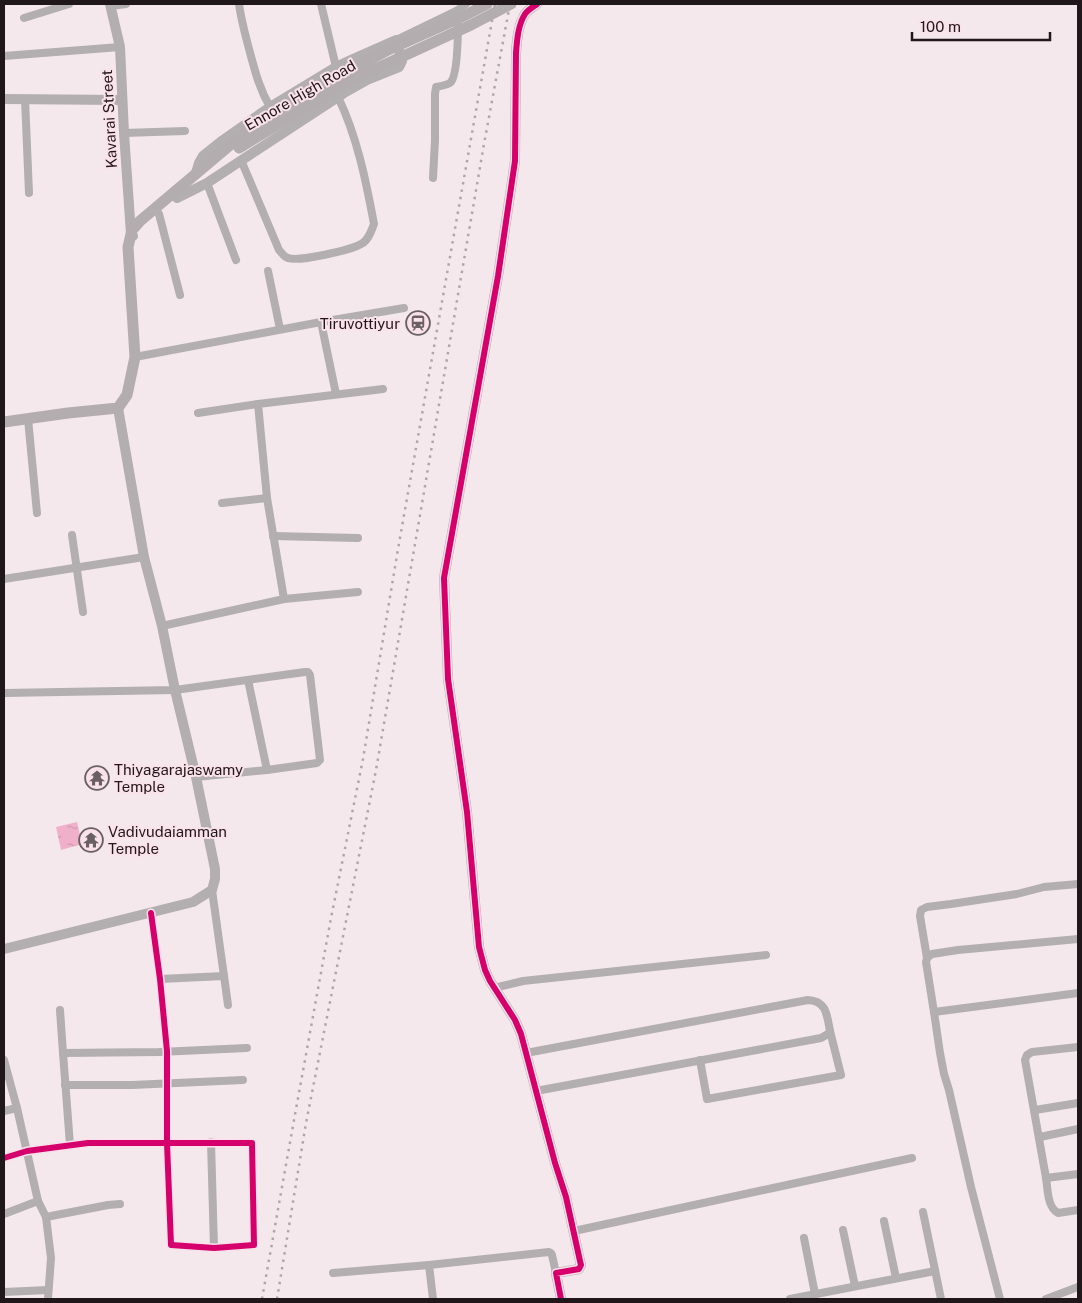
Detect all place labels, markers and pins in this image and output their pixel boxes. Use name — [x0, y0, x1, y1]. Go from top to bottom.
station icon: Tiruvottiyur — [405, 310, 431, 336]
place label: Tiruvottiyur — [320, 315, 400, 332]
place label: Thiyagarajaswamy Temple — [114, 761, 243, 795]
temple icon: Thiyagarajaswamy Temple — [84, 765, 110, 791]
place label: Vadivudaiamman Temple — [108, 823, 227, 857]
temple icon: Vadivudaiamman Temple — [78, 827, 104, 853]

